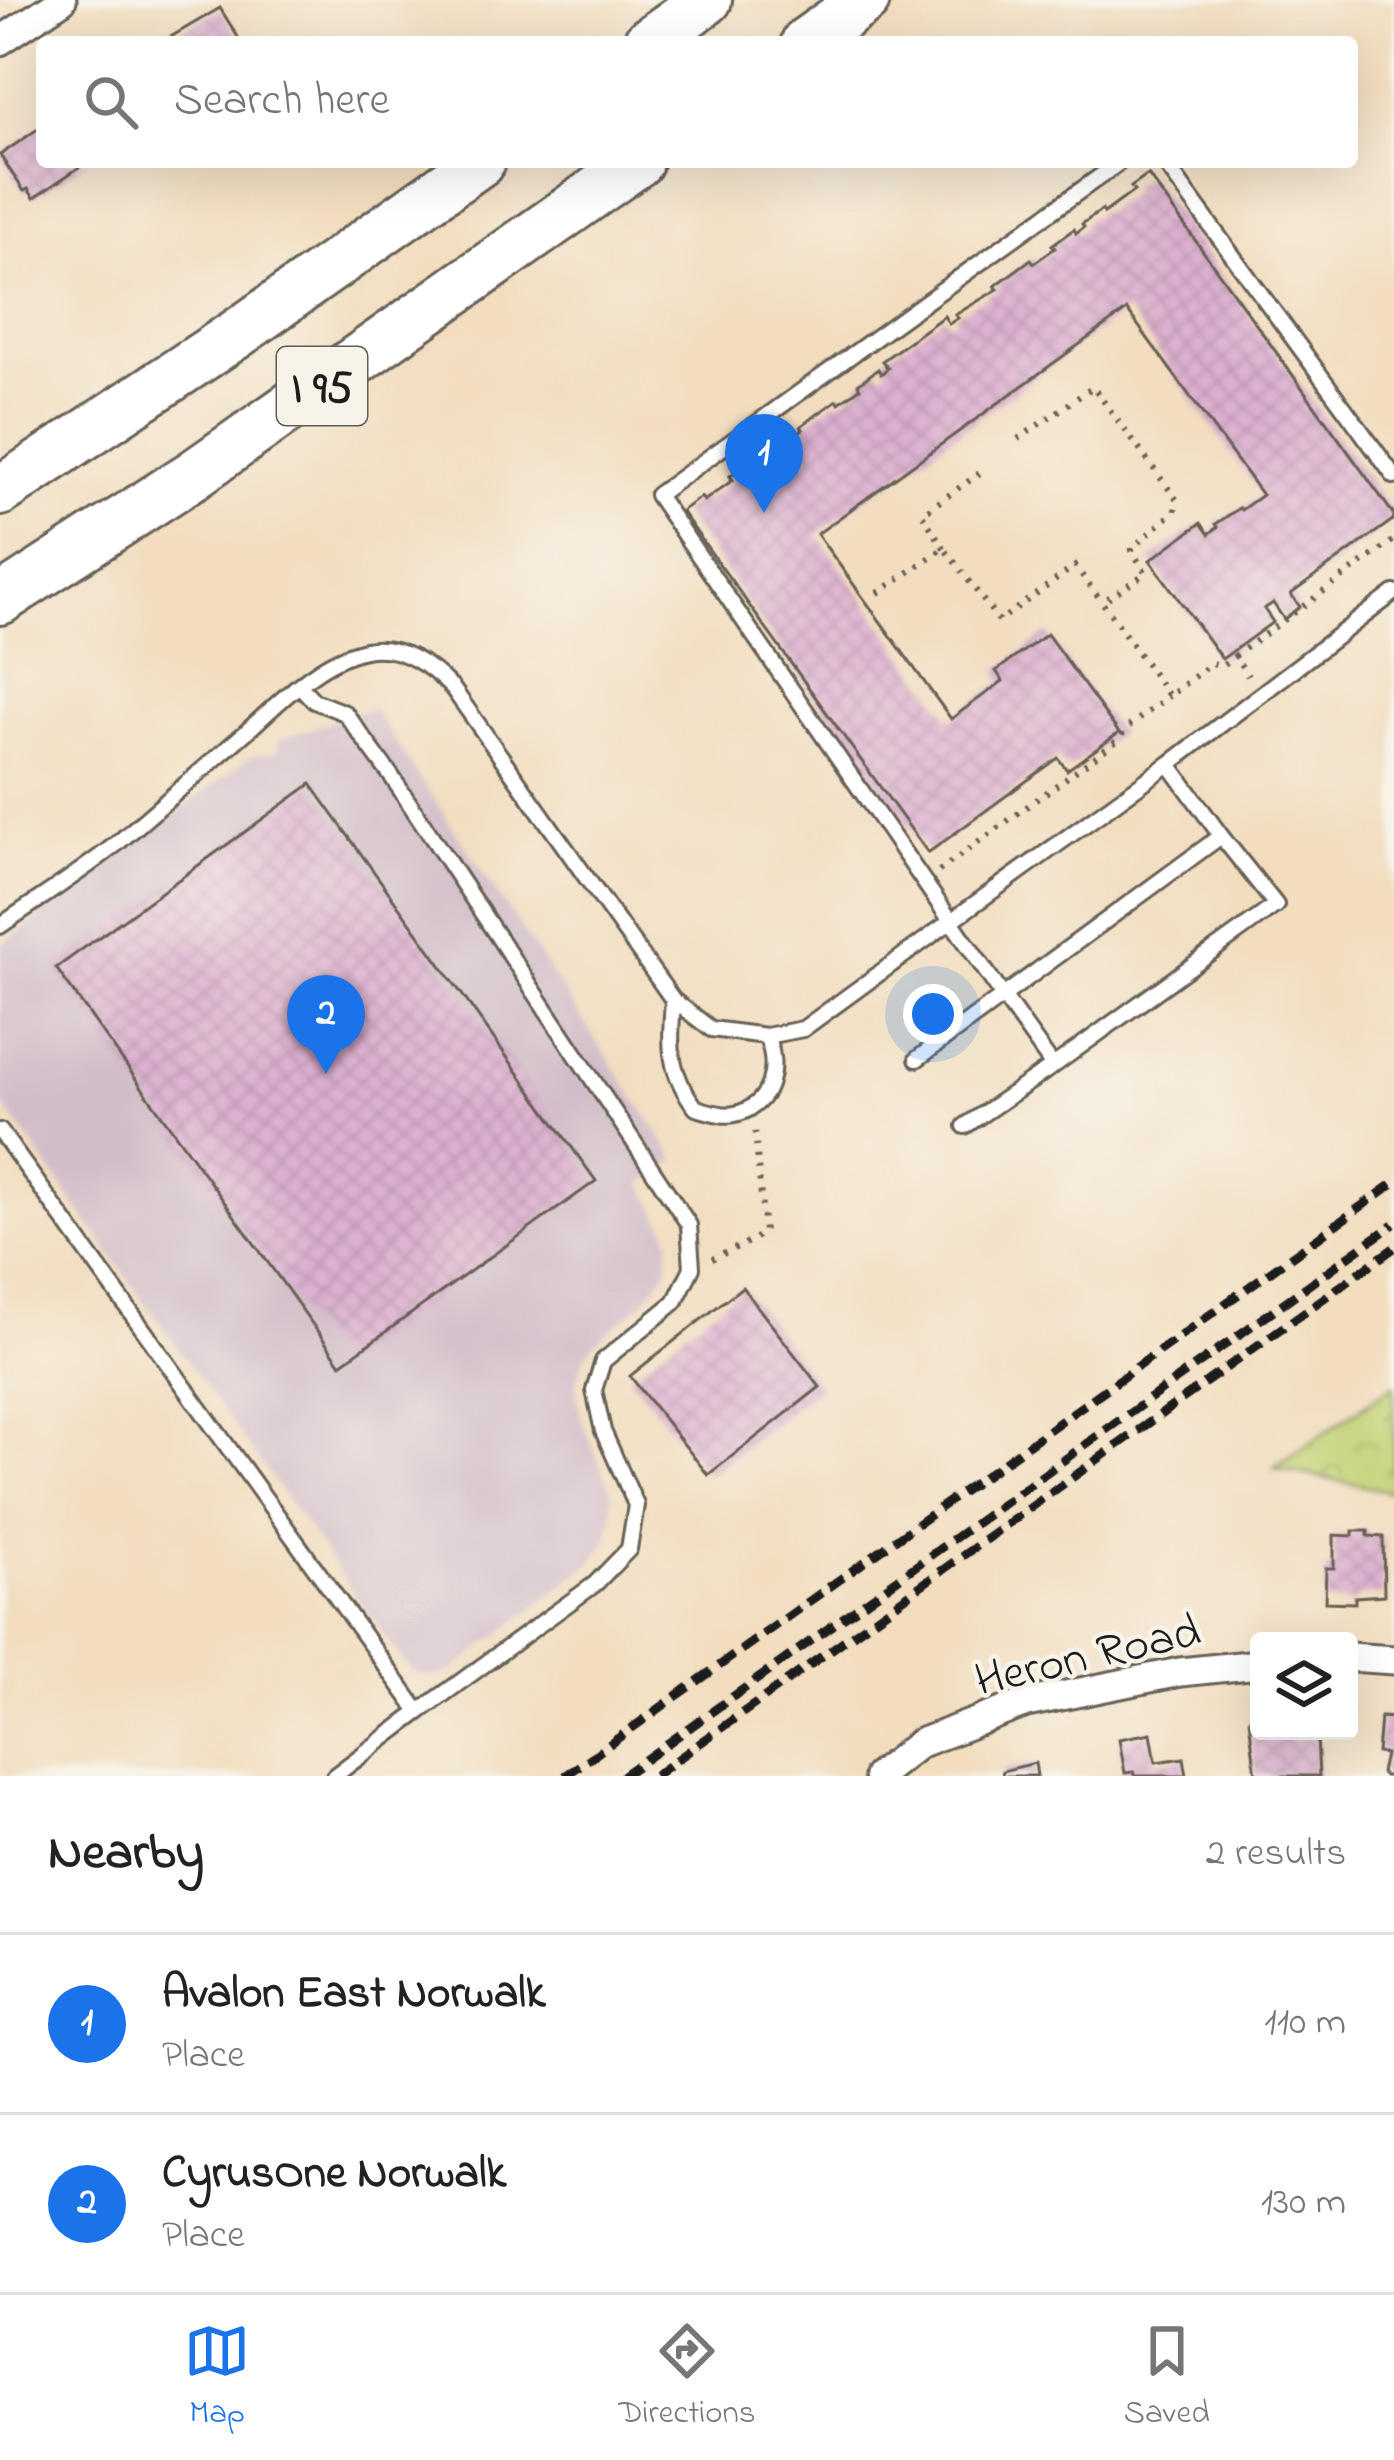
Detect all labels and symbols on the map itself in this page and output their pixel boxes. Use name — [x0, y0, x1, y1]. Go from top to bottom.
road number: I 95 — [277, 347, 367, 425]
pin: 1 — [725, 414, 803, 513]
pin: 2 — [287, 975, 365, 1074]
your location — [903, 984, 963, 1044]
street label: Heron Road — [969, 1598, 1208, 1718]

